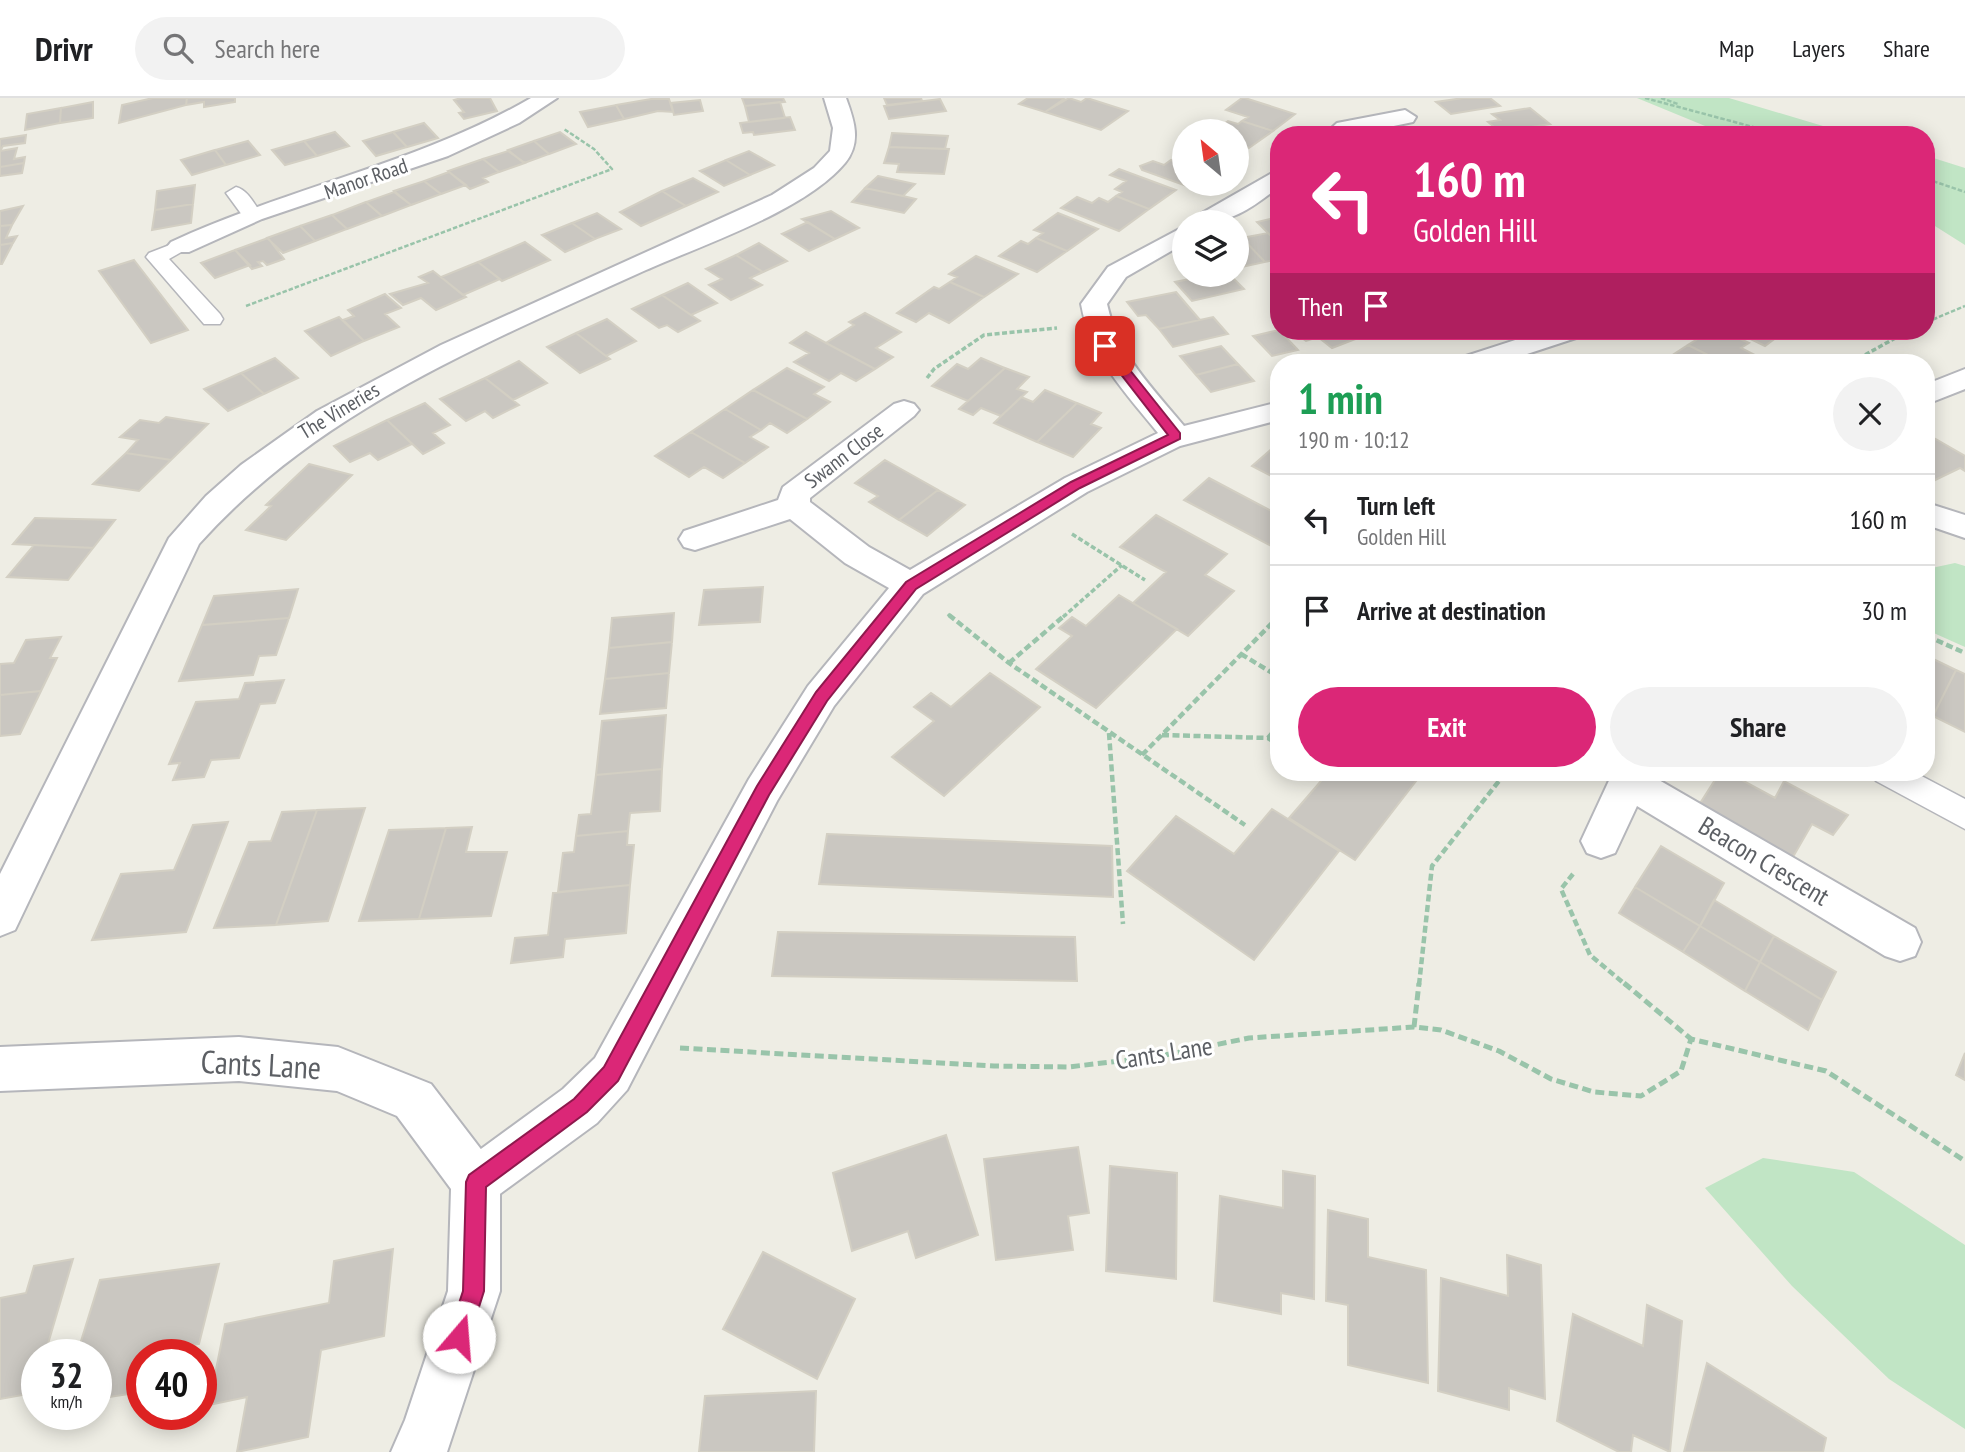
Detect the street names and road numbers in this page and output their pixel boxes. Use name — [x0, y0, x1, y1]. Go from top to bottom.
street label: Manor Road — [321, 152, 411, 205]
street label: The Vineries — [293, 376, 384, 445]
street label: Swann Close — [799, 417, 889, 494]
street label: Beacon Crescent — [1693, 809, 1836, 912]
street label: Cants Lane — [1113, 1029, 1215, 1076]
street label: Cants Lane — [200, 1040, 322, 1088]

